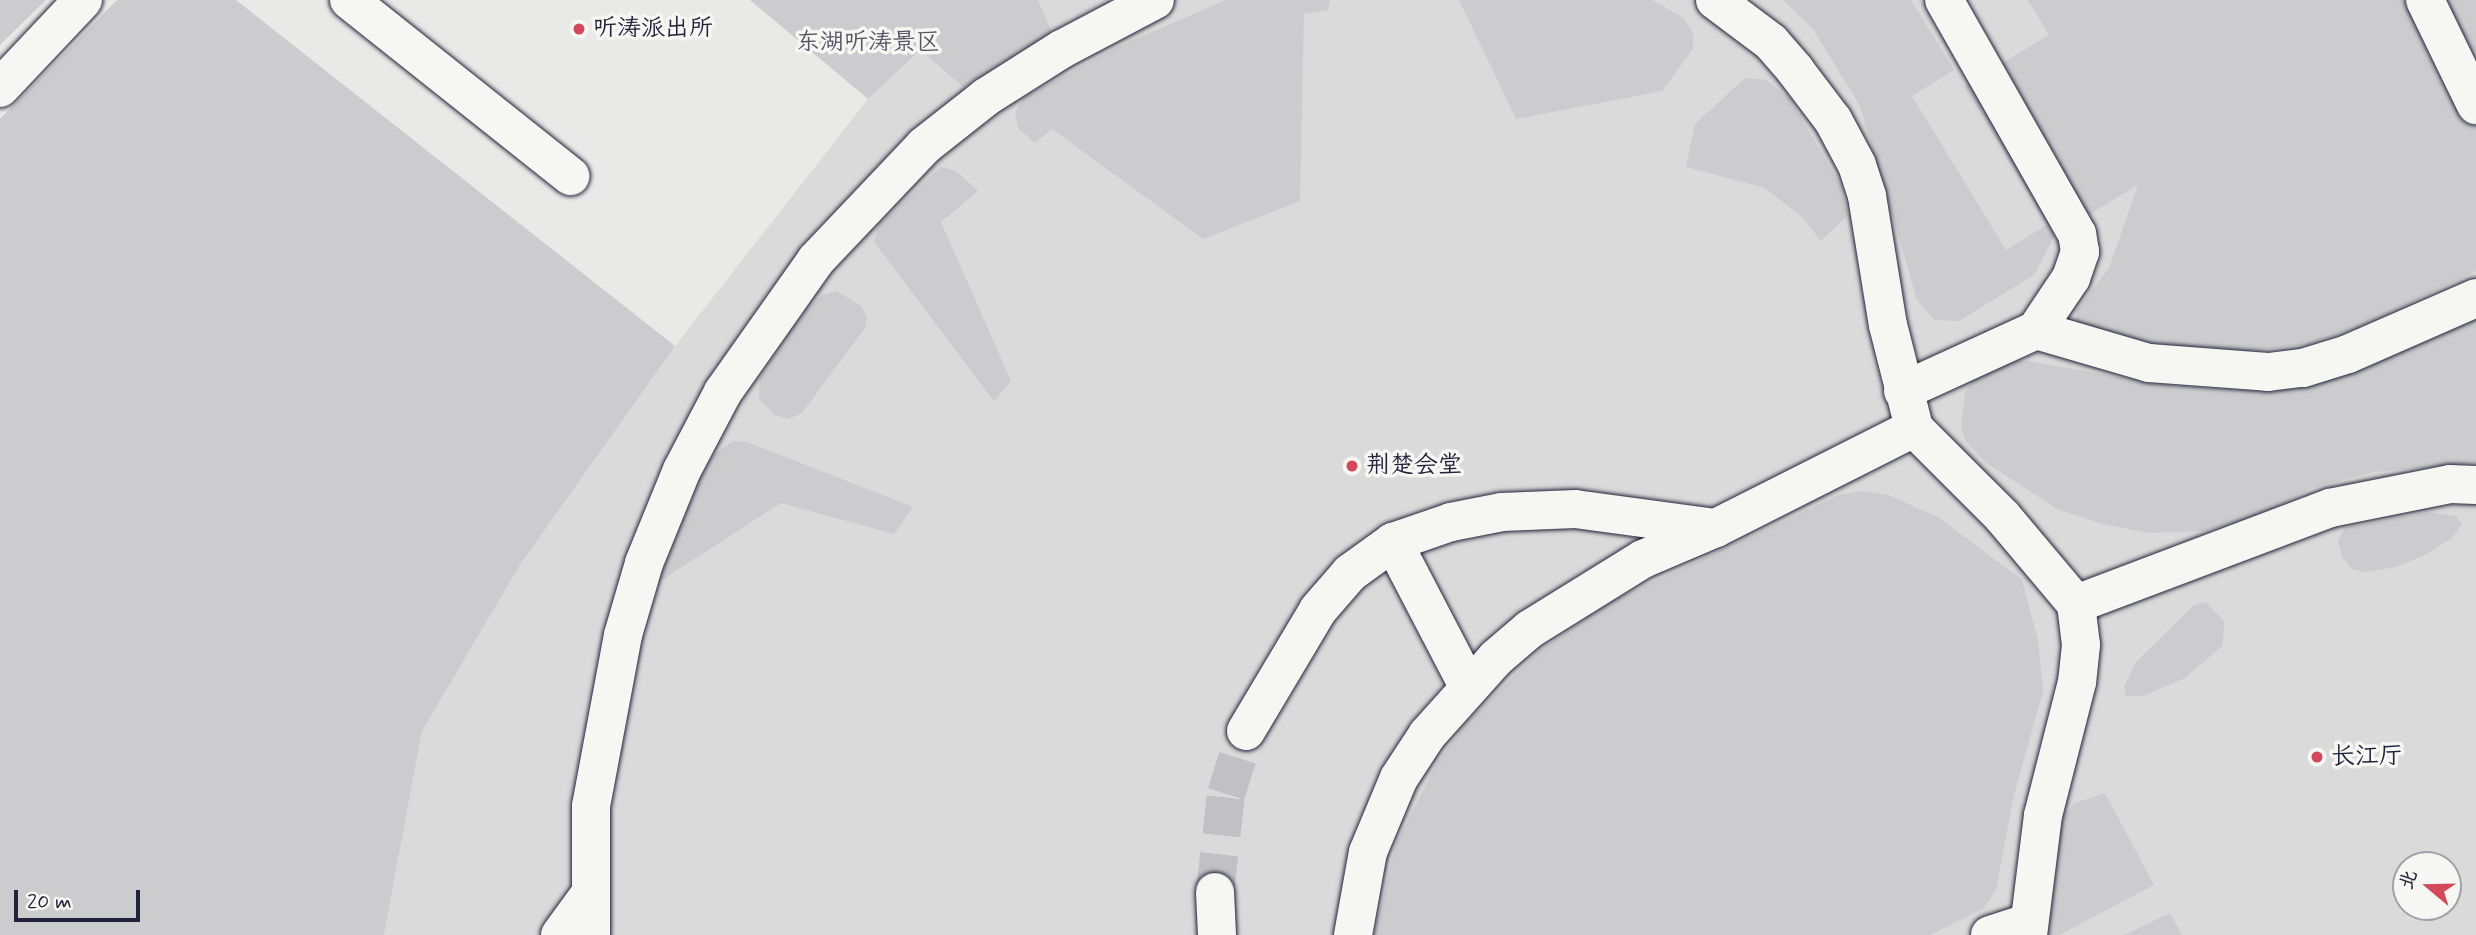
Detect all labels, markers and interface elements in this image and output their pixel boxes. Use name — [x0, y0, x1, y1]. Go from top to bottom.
place label: 听涛派出所 — [593, 15, 713, 43]
marker: 听涛派出所 — [571, 21, 587, 37]
park label: 东湖听涛景区 — [796, 29, 940, 57]
place label: 荆楚会堂 — [1366, 452, 1462, 480]
marker: 荆楚会堂 — [1344, 458, 1360, 474]
place label: 长江厅 — [2331, 743, 2403, 771]
marker: 长江厅 — [2309, 749, 2325, 765]
north arrow — [2392, 851, 2462, 921]
text: 北 — [2394, 867, 2423, 893]
scale bar — [18, 876, 144, 920]
text: 20 m — [27, 888, 72, 916]

